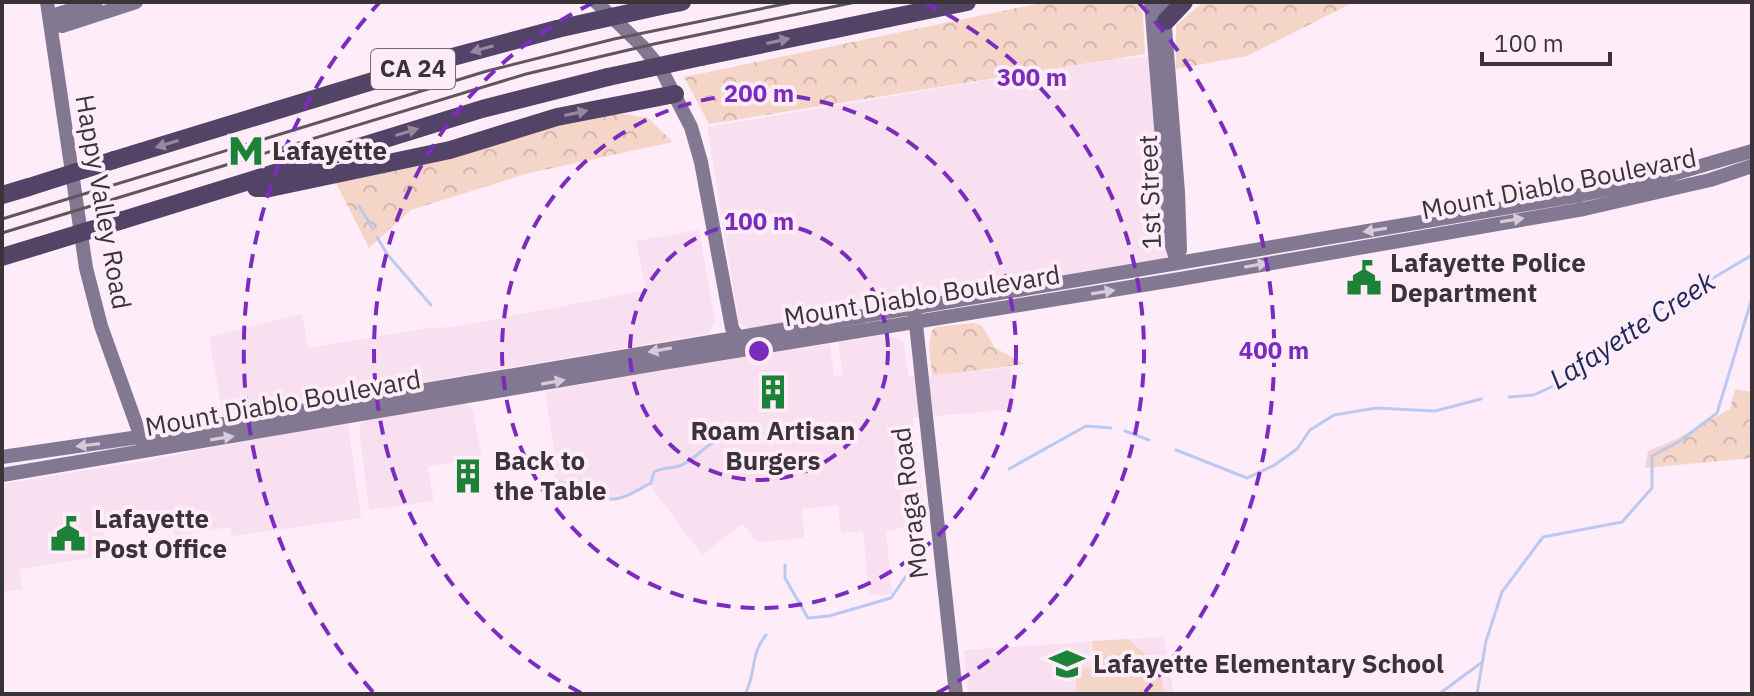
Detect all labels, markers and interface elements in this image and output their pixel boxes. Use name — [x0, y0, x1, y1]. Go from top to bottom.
scale bar — [1482, 16, 1610, 66]
text: 100 m — [1494, 27, 1564, 59]
one-way arrow — [765, 34, 790, 47]
one-way arrow — [469, 43, 493, 56]
road number: CA 24 — [371, 49, 455, 89]
text: 300 m — [997, 61, 1067, 93]
text: 200 m — [724, 77, 794, 109]
street label: Happy Valley Road — [68, 92, 140, 312]
one-way arrow — [564, 106, 589, 119]
one-way arrow — [395, 126, 419, 138]
metro station icon: Lafayette — [227, 132, 265, 170]
place label: Lafayette — [272, 133, 387, 167]
street label: 1st Street — [1130, 134, 1168, 250]
one-way arrow — [154, 138, 178, 151]
street label: Mount Diablo Boulevard — [1418, 140, 1699, 226]
text: 100 m — [724, 205, 794, 237]
one-way arrow — [1500, 213, 1525, 226]
one-way arrow — [1362, 224, 1387, 237]
place label: Lafayette Police Department — [1390, 245, 1586, 309]
street label: Mount Diablo Boulevard — [781, 256, 1063, 334]
one-way arrow — [1244, 258, 1269, 270]
public building icon: Lafayette Police Department — [1345, 259, 1383, 297]
water label: Lafayette Creek — [1542, 262, 1722, 397]
one-way arrow — [1091, 285, 1116, 297]
text: 400 m — [1239, 334, 1309, 366]
centre of rings — [745, 337, 773, 365]
one-way arrow — [647, 344, 672, 356]
street label: Mount Diablo Boulevard — [142, 361, 423, 443]
building icon: Roam Artisan Burgers — [754, 373, 792, 411]
one-way arrow — [541, 376, 566, 388]
place label: Roam Artisan Burgers — [690, 413, 856, 477]
street label: Moraga Road — [883, 425, 935, 581]
one-way arrow — [210, 431, 235, 444]
one-way arrow — [75, 438, 100, 451]
place label: Back to the Table — [494, 443, 607, 507]
building icon: Back to the Table — [449, 457, 487, 495]
place label: Lafayette Post Office — [94, 501, 227, 565]
public building icon: Lafayette Post Office — [49, 515, 87, 553]
school or university icon: Lafayette Elementary School — [1048, 645, 1086, 683]
place label: Lafayette Elementary School — [1093, 646, 1444, 680]

